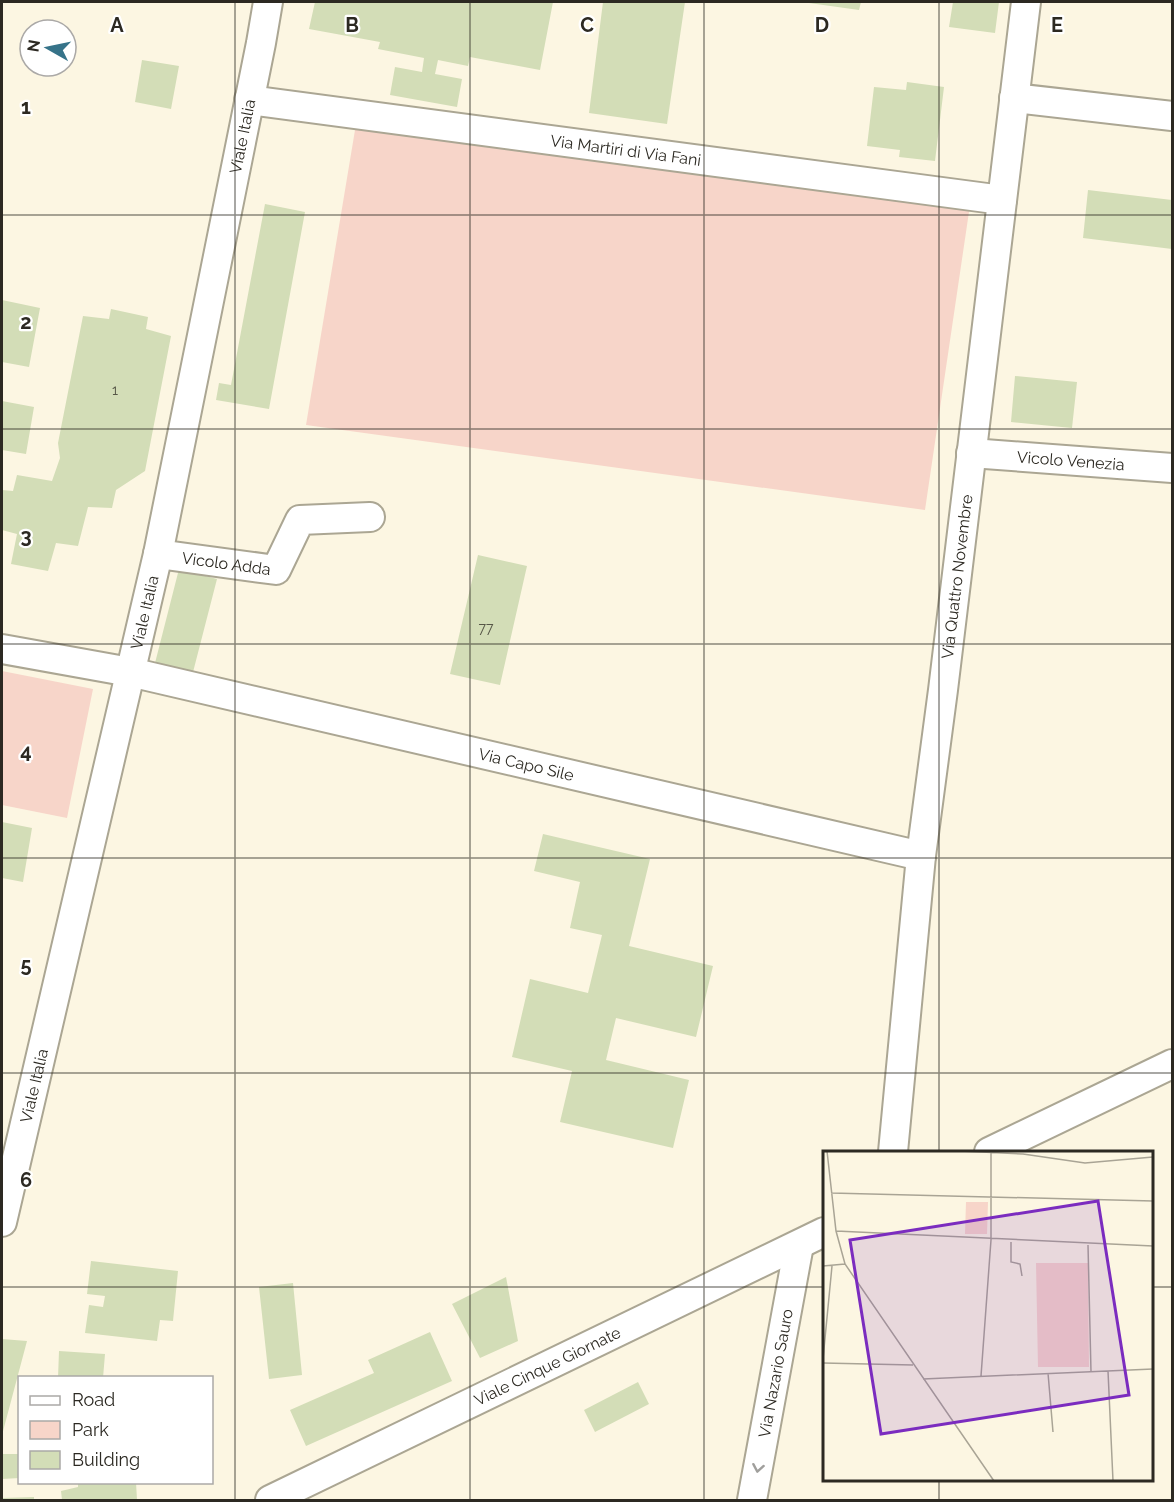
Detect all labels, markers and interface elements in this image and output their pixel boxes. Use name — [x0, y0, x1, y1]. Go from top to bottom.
text: A — [110, 13, 124, 37]
text: B — [345, 13, 359, 37]
text: C — [580, 13, 594, 37]
text: D — [815, 13, 829, 37]
text: E — [1051, 13, 1063, 37]
north arrow — [18, 18, 78, 78]
text: N — [23, 38, 44, 53]
text: 1 — [21, 95, 31, 119]
street label: Viale Italia — [226, 98, 259, 175]
street label: Via Martiri di Via Fani — [549, 131, 702, 170]
text: 2 — [20, 310, 32, 334]
house number: 1 — [112, 382, 118, 398]
street label: Vicolo Venezia — [1016, 447, 1125, 474]
street label: Via Quattro Novembre — [938, 493, 977, 660]
text: 3 — [20, 524, 32, 548]
street label: Vicolo Adda — [181, 548, 272, 579]
street label: Viale Italia — [127, 574, 163, 651]
house number: 77 — [479, 620, 494, 636]
text: 4 — [20, 739, 32, 763]
street label: Via Capo Sile — [477, 744, 576, 785]
text: 5 — [20, 953, 32, 977]
street label: Viale Italia — [16, 1047, 52, 1125]
inset map — [823, 1151, 1153, 1481]
text: 6 — [20, 1168, 32, 1192]
street label: Via Nazario Sauro — [755, 1307, 797, 1439]
street label: Viale Cinque Giornate — [471, 1323, 624, 1410]
legend — [18, 1376, 213, 1484]
text: Road — [72, 1389, 115, 1410]
text: Park — [72, 1419, 109, 1440]
text: Building — [72, 1449, 140, 1470]
one-way arrow — [752, 1463, 765, 1473]

